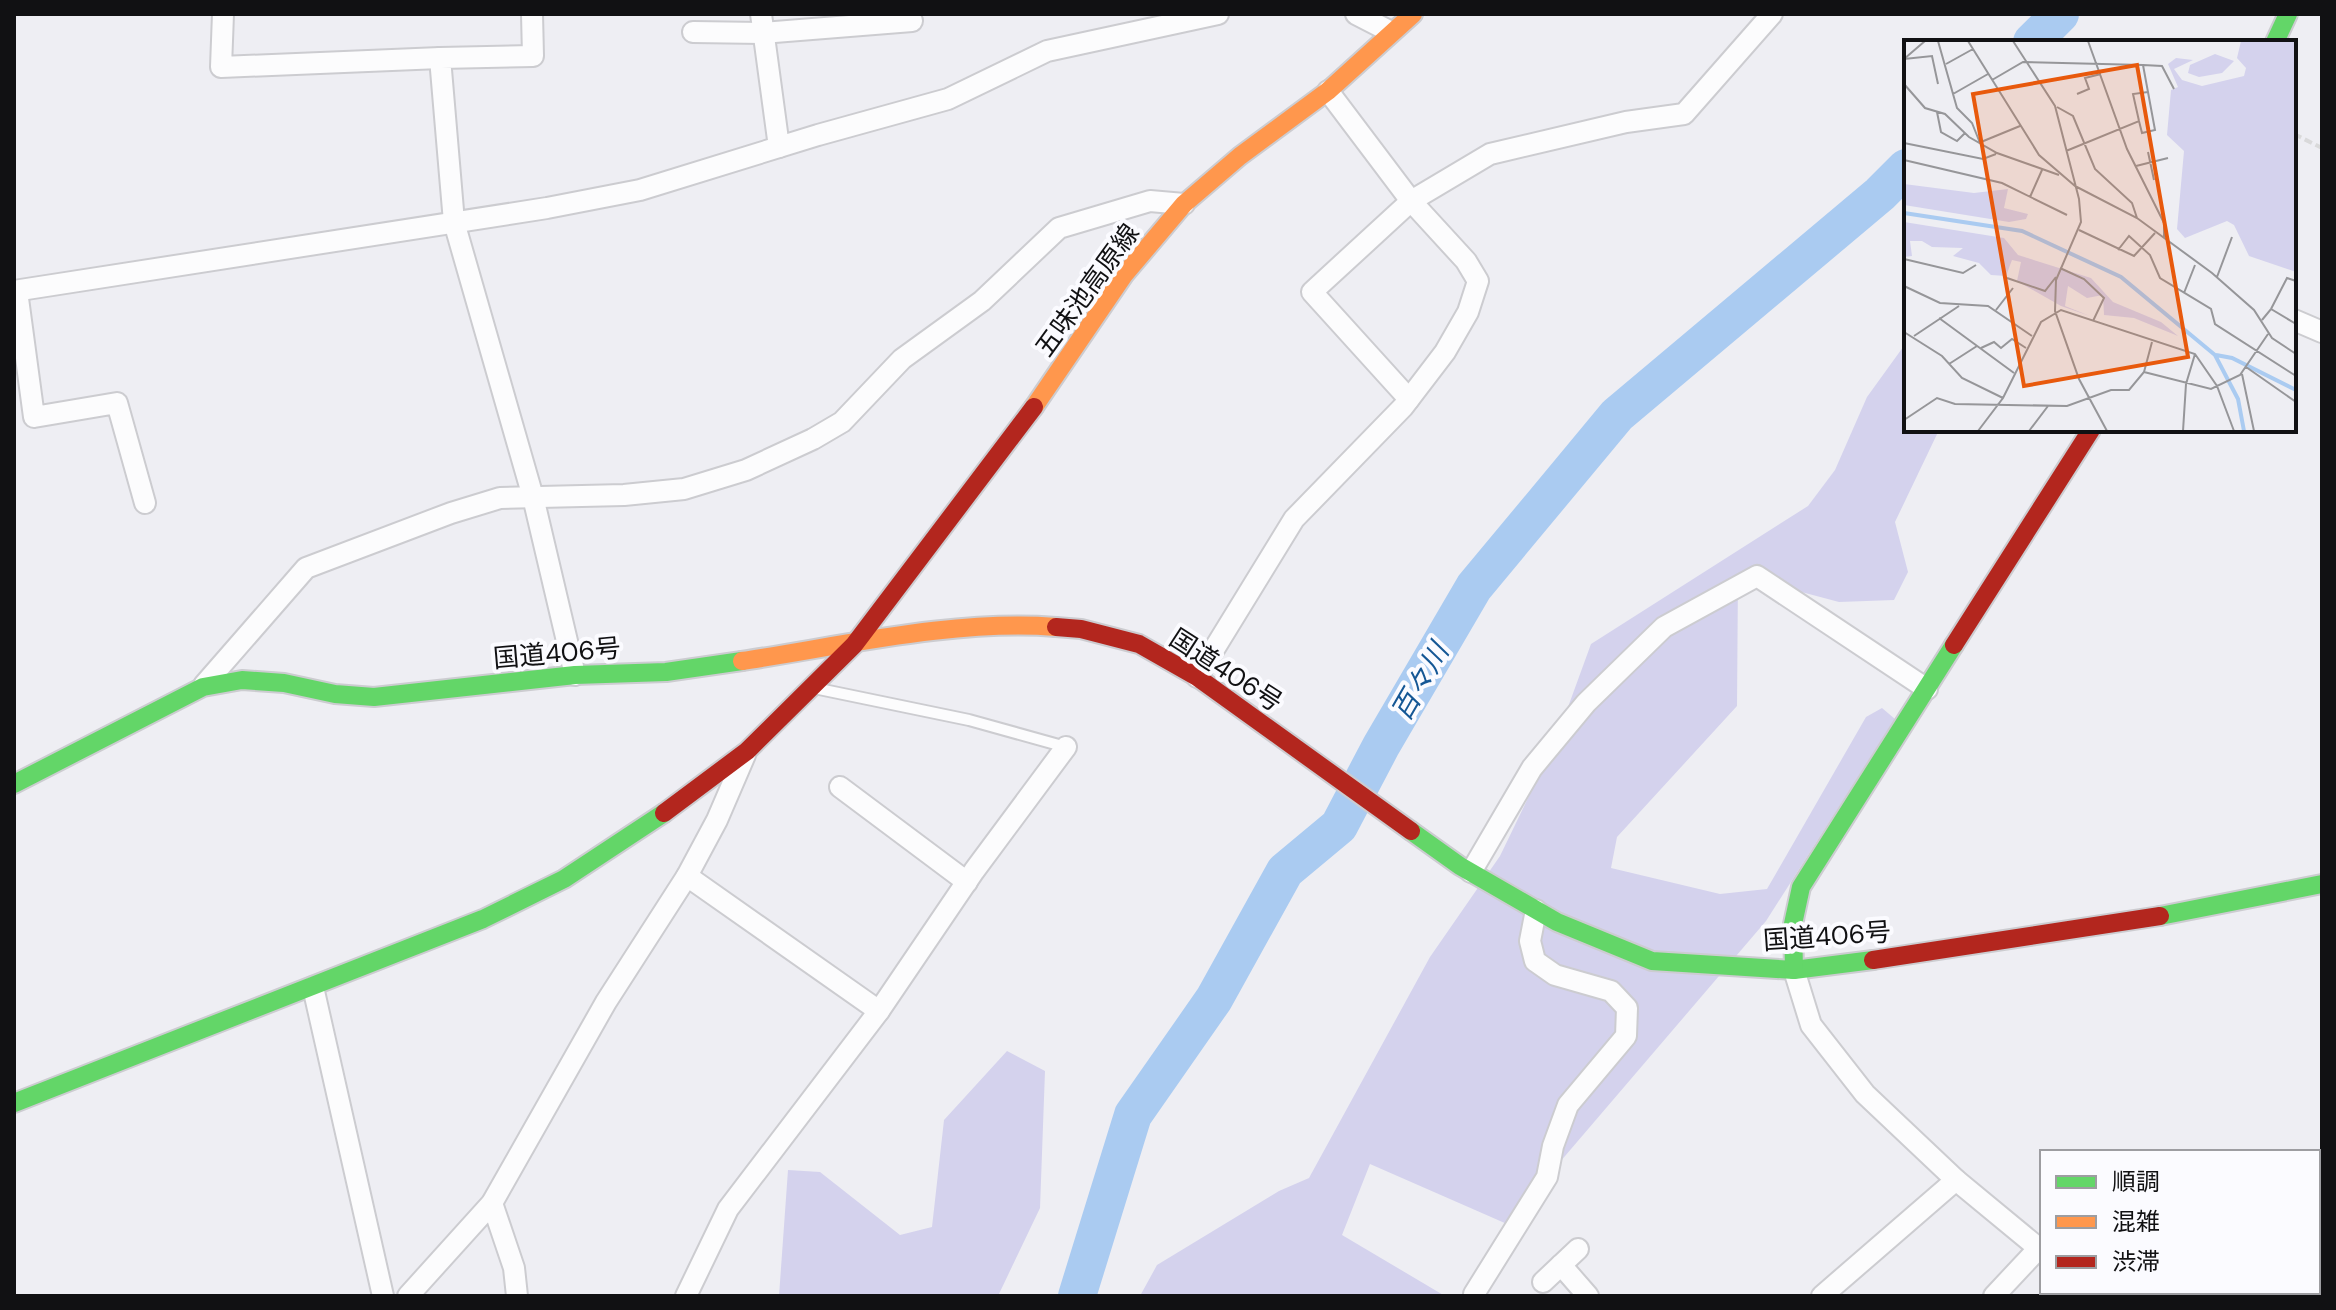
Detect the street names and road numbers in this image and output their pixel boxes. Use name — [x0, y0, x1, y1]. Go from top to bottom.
street label: 五味池高原線 — [1027, 217, 1147, 363]
street label: 国道406号 — [1163, 621, 1289, 719]
street label: 国道406号 — [492, 630, 622, 676]
street label: 国道406号 — [1762, 915, 1892, 957]

